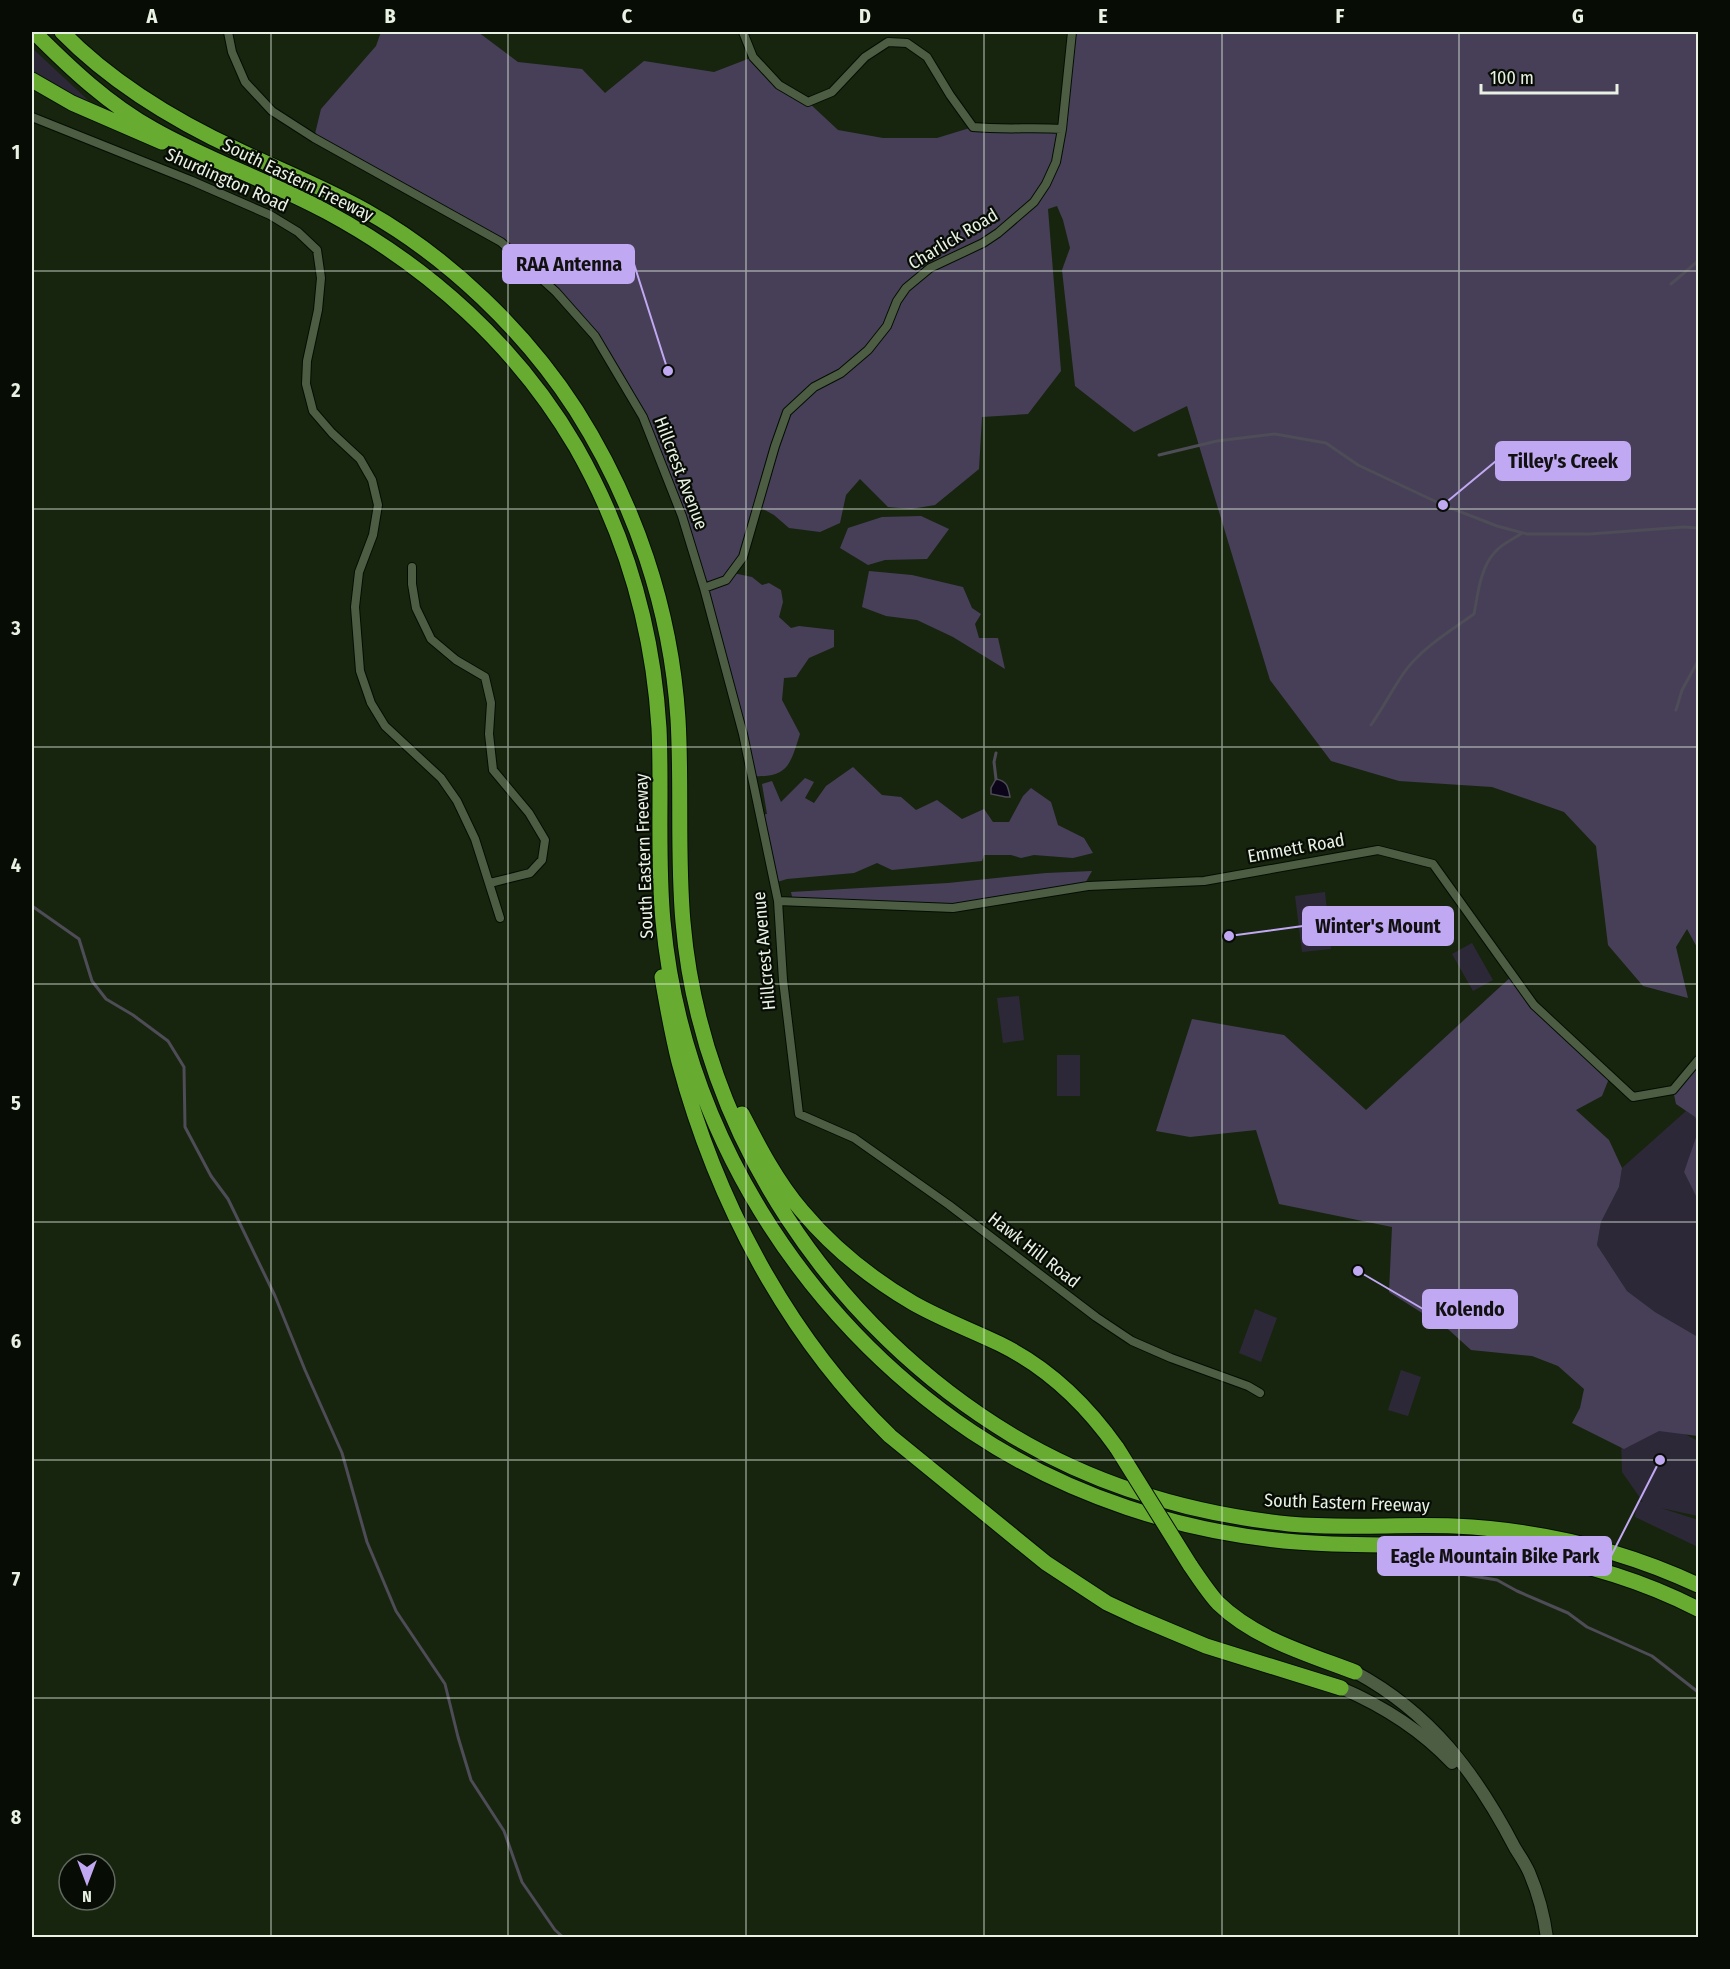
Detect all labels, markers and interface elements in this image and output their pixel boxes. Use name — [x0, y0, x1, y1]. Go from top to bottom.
text: A — [146, 4, 159, 28]
text: B — [384, 4, 396, 28]
text: C — [622, 4, 633, 28]
text: D — [859, 4, 871, 28]
text: E — [1098, 4, 1108, 28]
text: F — [1336, 4, 1345, 28]
text: G — [1572, 4, 1584, 28]
scale bar — [1481, 57, 1618, 95]
text: 100 m — [1490, 67, 1534, 89]
street label: South Eastern Freeway — [219, 134, 377, 226]
text: 1 — [12, 140, 20, 164]
street label: Shurdington Road — [162, 143, 292, 217]
street label: Charlick Road — [904, 204, 1002, 274]
callout: RAA Antenna — [503, 245, 634, 283]
text: RAA Antenna — [516, 252, 622, 276]
text: 2 — [10, 378, 21, 402]
street label: Hillcrest Avenue — [649, 413, 713, 533]
callout: Tilley's Creek — [1496, 442, 1630, 480]
text: Tilley's Creek — [1508, 449, 1619, 473]
text: 3 — [10, 616, 21, 640]
street label: South Eastern Freeway — [630, 773, 658, 939]
street label: Emmett Road — [1246, 829, 1346, 867]
text: 4 — [11, 853, 21, 877]
street label: Hillcrest Avenue — [748, 891, 780, 1011]
callout: Winter's Mount — [1303, 907, 1453, 945]
text: Winter's Mount — [1315, 914, 1442, 938]
text: 5 — [11, 1091, 21, 1115]
street label: Hawk Hill Road — [984, 1207, 1084, 1293]
callout: Kolendo — [1423, 1290, 1517, 1328]
text: Kolendo — [1435, 1297, 1505, 1321]
text: 6 — [11, 1329, 21, 1353]
street label: South Eastern Freeway — [1264, 1489, 1430, 1517]
callout: Eagle Mountain Bike Park — [1378, 1537, 1611, 1575]
text: Eagle Mountain Bike Park — [1390, 1544, 1600, 1568]
text: 7 — [12, 1567, 21, 1591]
text: 8 — [11, 1805, 22, 1829]
north arrow — [57, 1852, 117, 1912]
text: N — [82, 1887, 92, 1906]

